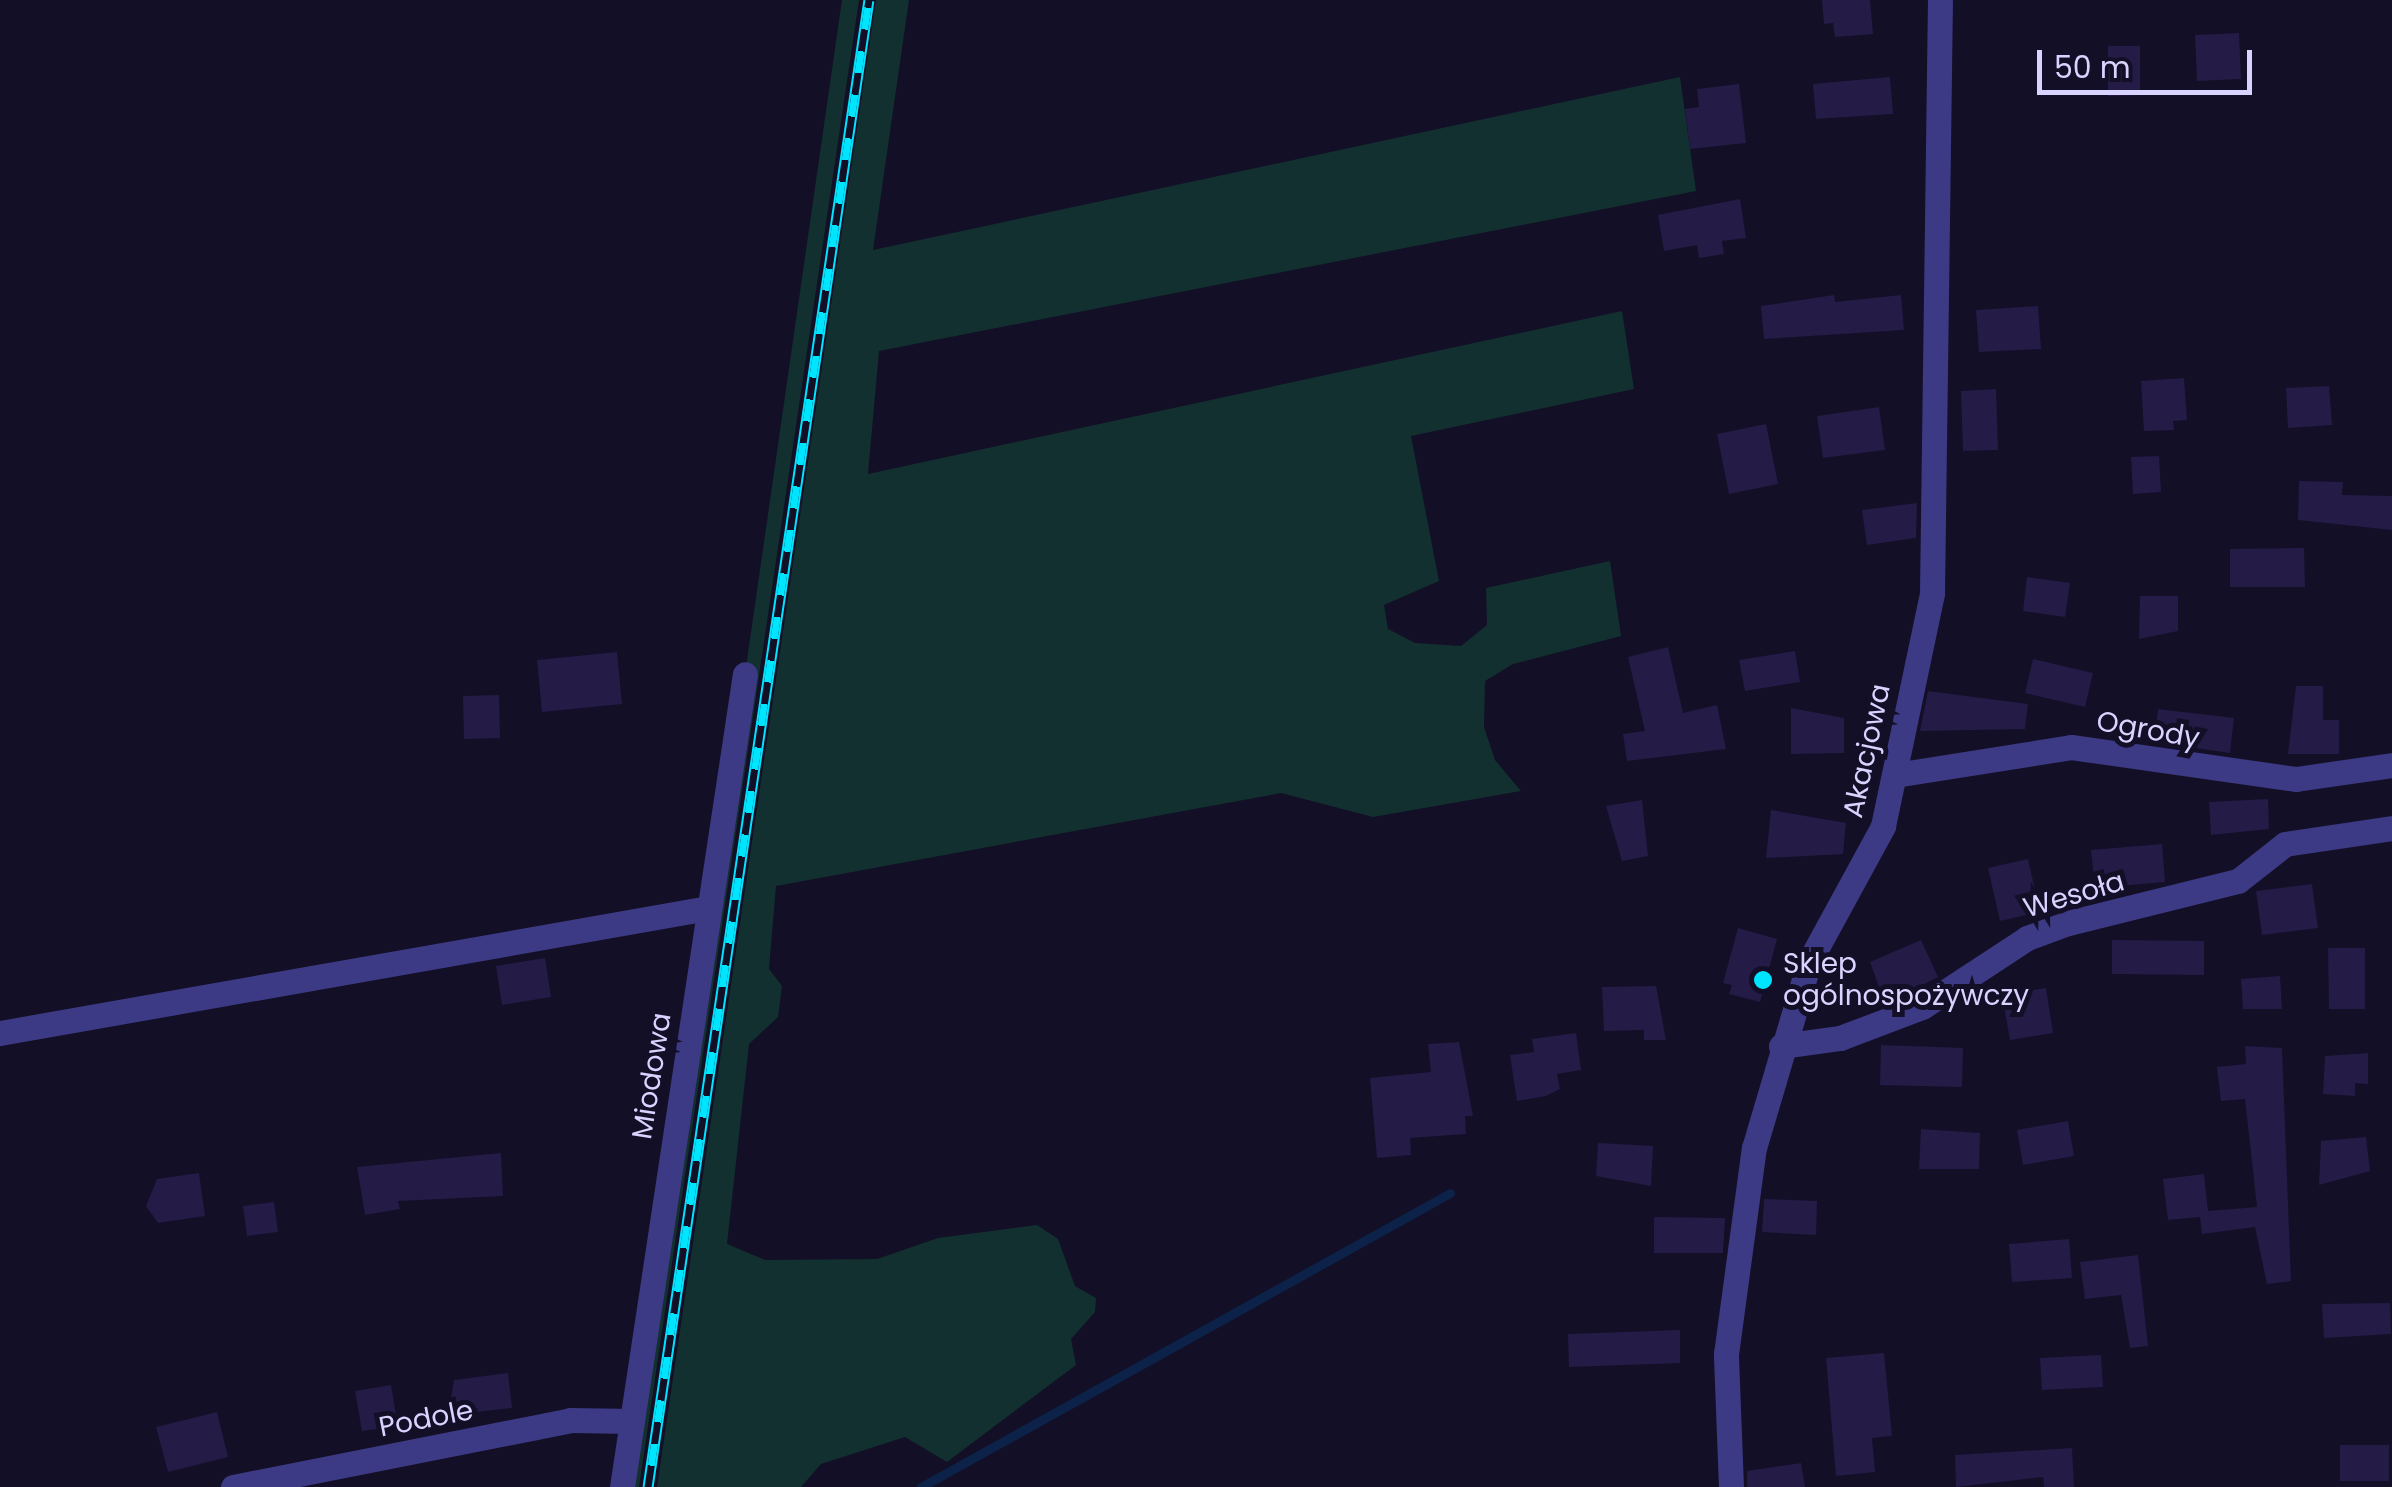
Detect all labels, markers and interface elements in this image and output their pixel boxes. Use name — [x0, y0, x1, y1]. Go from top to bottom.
scale bar — [2042, 30, 2257, 92]
text: 50 m — [2054, 46, 2131, 89]
street label: Akacjowa — [1836, 681, 1898, 821]
street label: Ogrody — [2094, 704, 2202, 756]
street label: Wesoła — [2020, 865, 2128, 925]
place label: Sklep ogólnospożywczy — [1783, 947, 2029, 1013]
marker: Sklep ogólnospożywczy — [1752, 969, 1774, 991]
street label: Miodowa — [625, 1010, 679, 1142]
street label: Podole — [376, 1393, 476, 1445]

